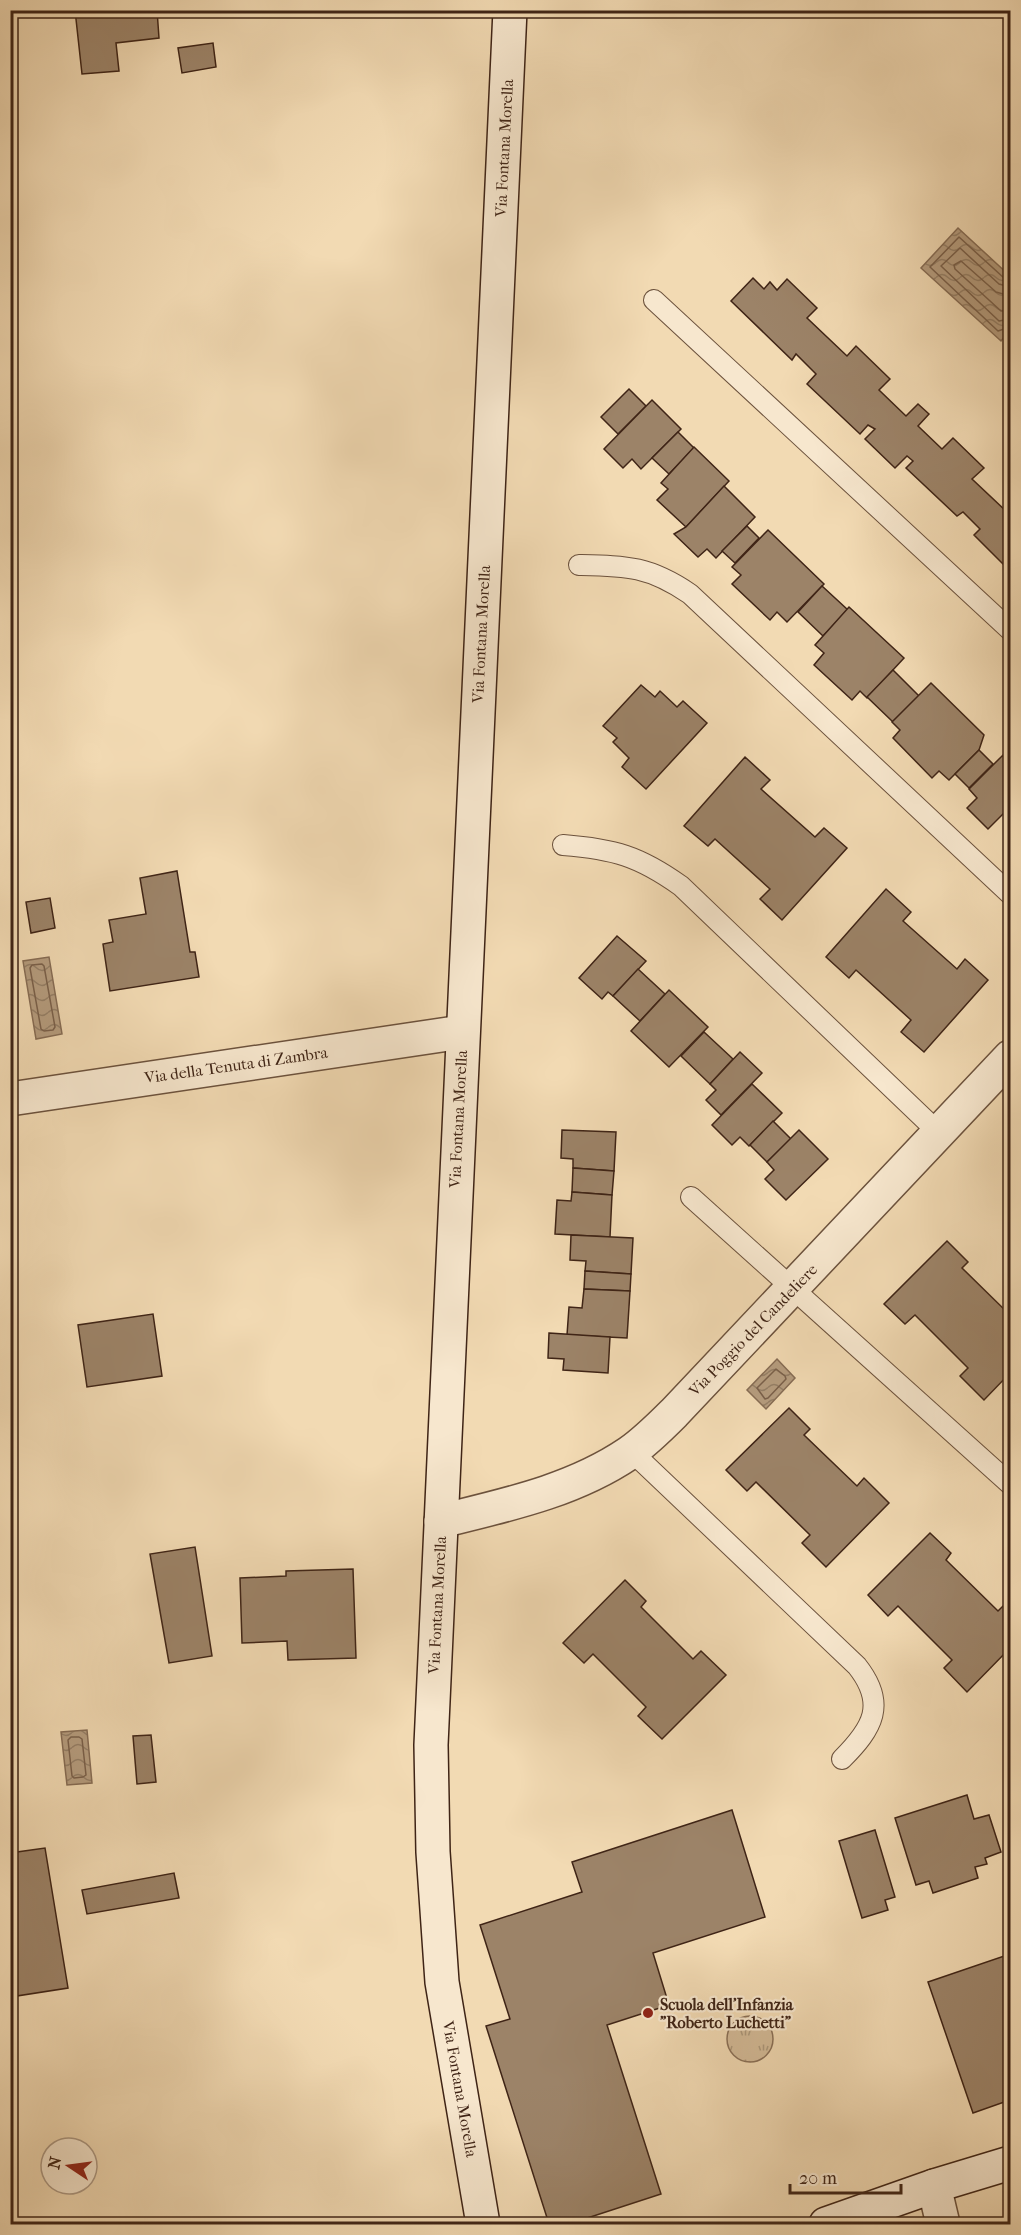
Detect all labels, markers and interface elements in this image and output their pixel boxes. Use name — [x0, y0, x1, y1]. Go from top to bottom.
street label: Via Fontana Morella — [491, 78, 517, 218]
street label: Via Fontana Morella — [468, 564, 494, 704]
street label: Via della Tenuta di Zambra — [142, 1043, 330, 1087]
street label: Via Fontana Morella — [445, 1049, 471, 1189]
street label: Via Poggio del Candeliere — [684, 1260, 821, 1401]
street label: Via Fontana Morella — [424, 1535, 450, 1675]
place label: Scuola dell'Infanzia "Roberto Luchetti" — [660, 1995, 794, 2032]
marker: Scuola dell'Infanzia "Roberto Luchetti" — [641, 2006, 655, 2020]
street label: Via Fontana Morella — [438, 2018, 481, 2159]
north arrow — [39, 2136, 99, 2196]
text: N — [44, 2154, 66, 2171]
scale bar — [790, 2157, 901, 2195]
text: 20 m — [799, 2168, 837, 2189]

